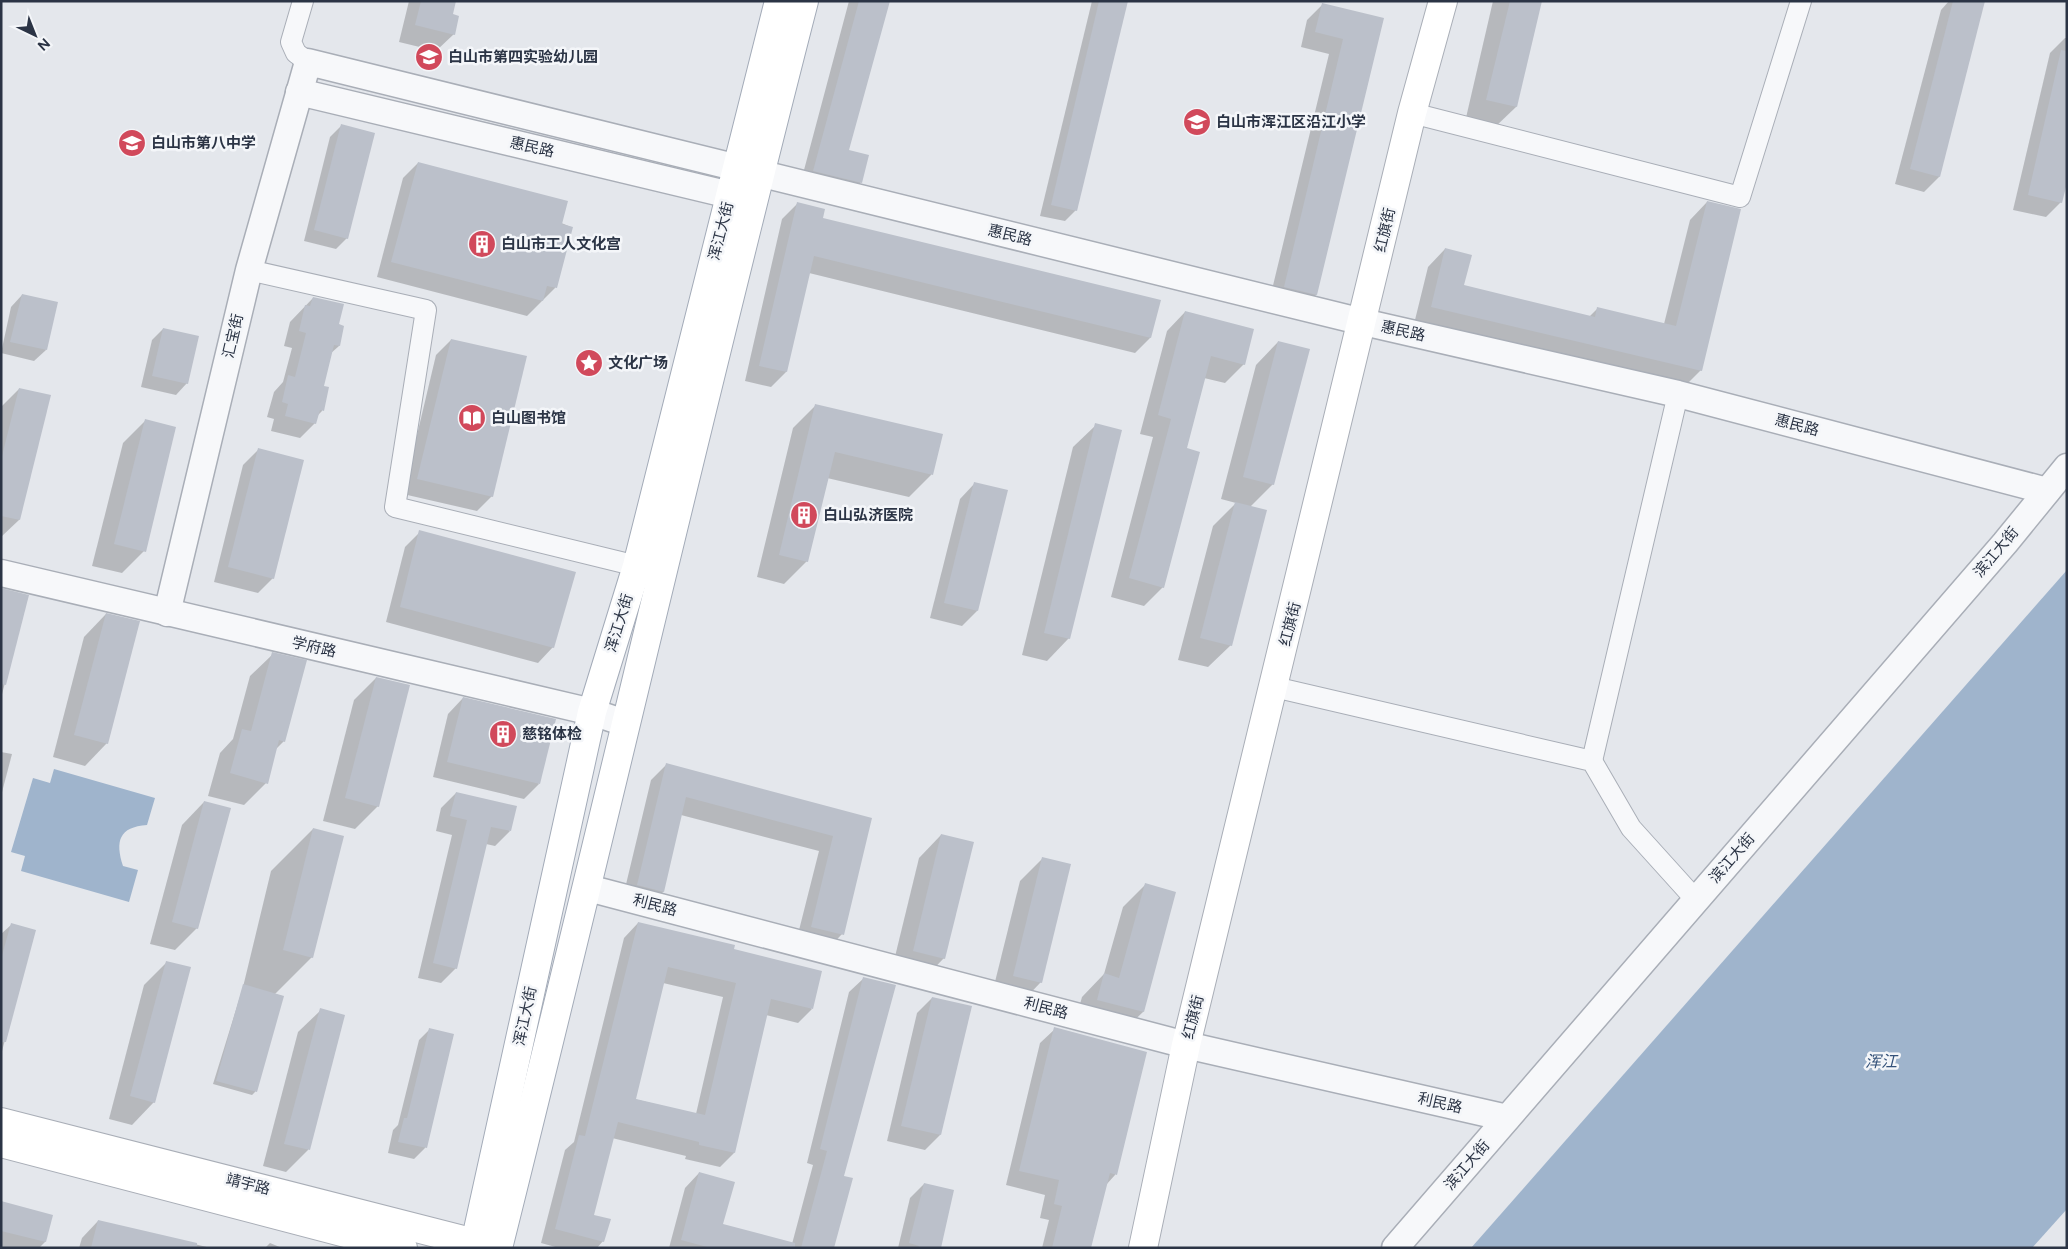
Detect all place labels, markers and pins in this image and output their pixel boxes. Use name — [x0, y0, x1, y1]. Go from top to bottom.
school or university icon: 白山市第四实验幼儿园 — [414, 42, 444, 72]
place label: 白山市第四实验幼儿园 — [448, 48, 598, 66]
school or university icon: 白山市浑江区沿江小学 — [1182, 107, 1212, 137]
place label: 白山市浑江区沿江小学 — [1216, 113, 1366, 131]
school or university icon: 白山市第八中学 — [117, 128, 147, 158]
place label: 白山市第八中学 — [151, 134, 256, 152]
building icon: 白山市工人文化宫 — [467, 229, 497, 259]
place label: 白山市工人文化宫 — [501, 235, 621, 253]
place icon: 文化广场 — [574, 348, 604, 378]
place label: 文化广场 — [608, 354, 668, 372]
library icon: 白山图书馆 — [457, 403, 487, 433]
place label: 白山图书馆 — [491, 409, 566, 427]
building icon: 白山弘济医院 — [789, 500, 819, 530]
place label: 白山弘济医院 — [823, 506, 913, 524]
building icon: 慈铭体检 — [488, 719, 518, 749]
place label: 慈铭体检 — [522, 725, 582, 743]

